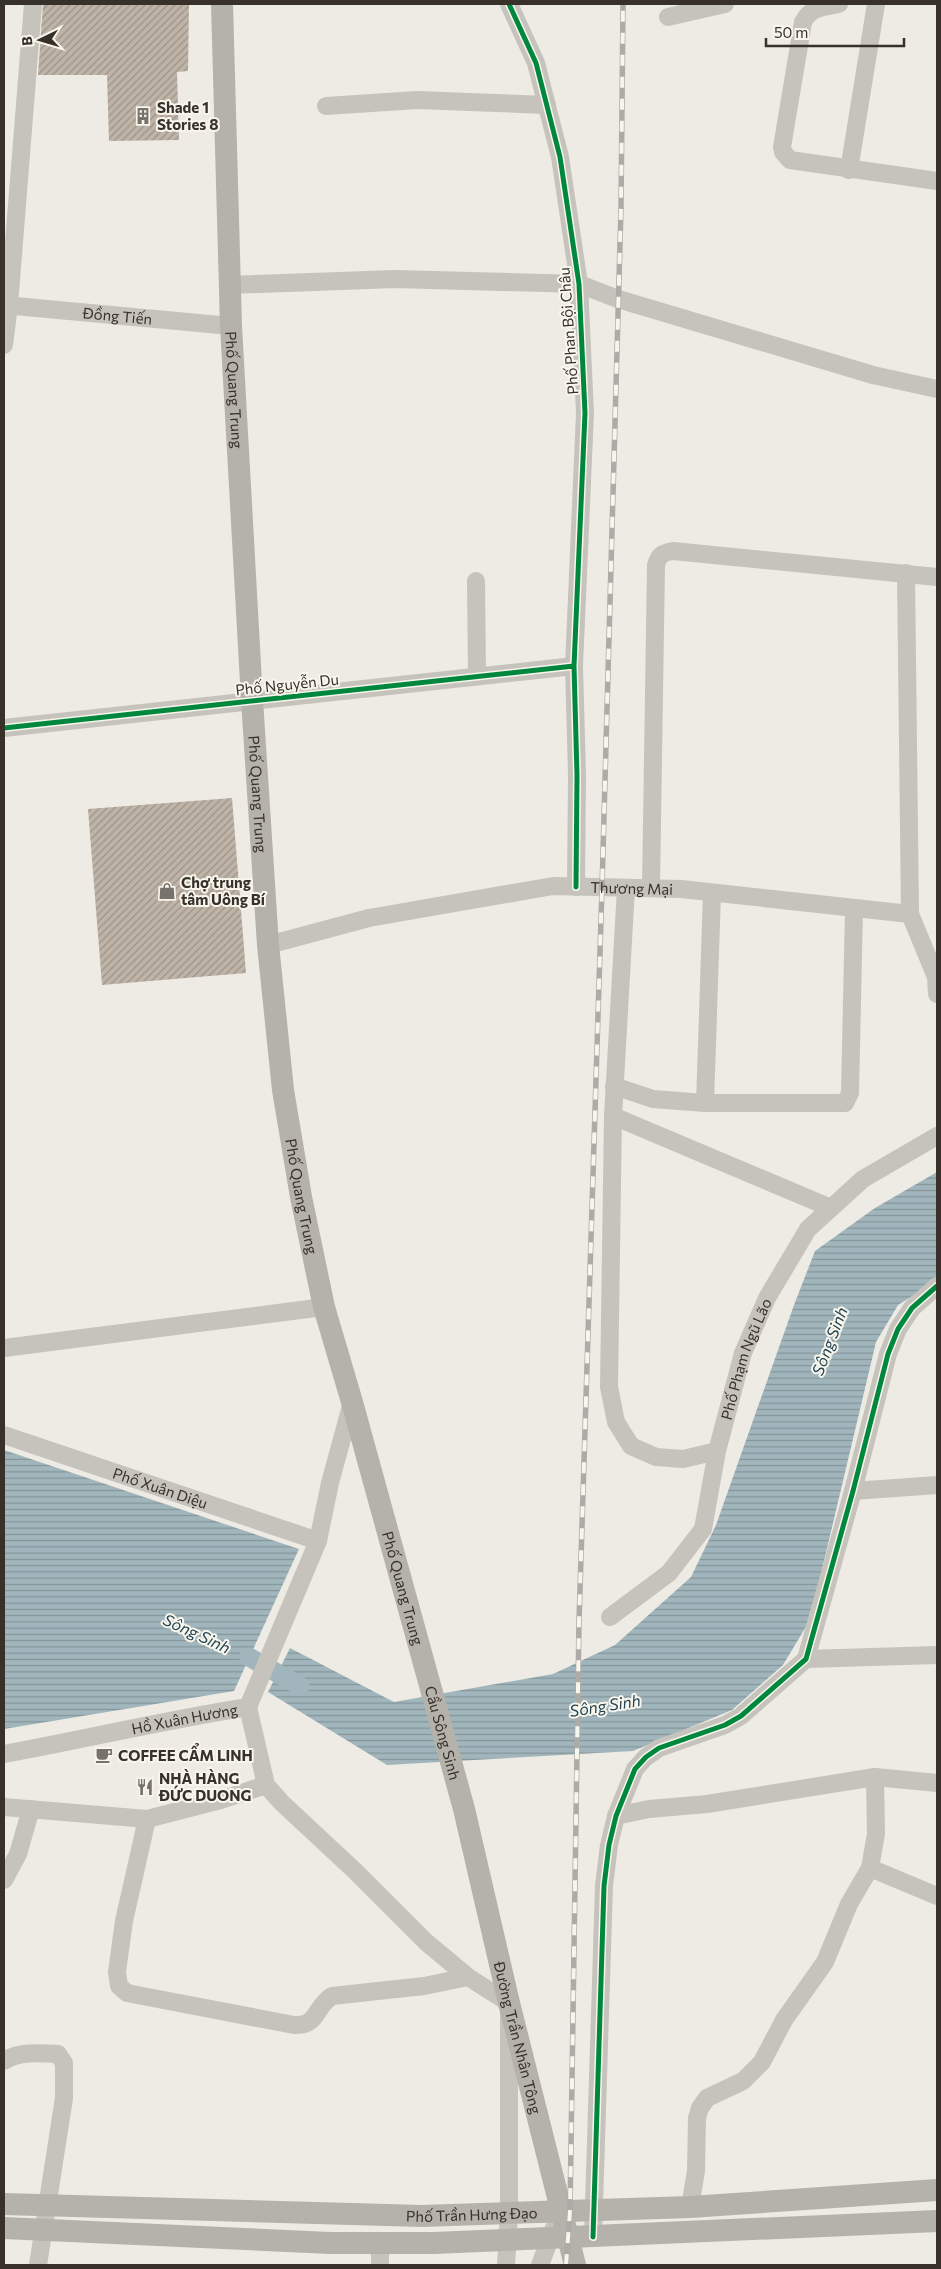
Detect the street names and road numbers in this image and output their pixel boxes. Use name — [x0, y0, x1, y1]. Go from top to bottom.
street label: Phố Phan Bội Châu — [555, 267, 581, 395]
street label: Đồng Tiến — [81, 303, 153, 328]
street label: Phố Quang Trung — [222, 331, 247, 449]
street label: Phố Nguyễn Du — [234, 670, 340, 698]
street label: Phố Quang Trung — [245, 735, 271, 853]
street label: Thương Mại — [590, 878, 673, 898]
street label: Phố Quang Trung — [282, 1137, 322, 1256]
street label: Phố Phạm Ngũ Lão — [717, 1295, 775, 1422]
street label: Phố Xuân Diệu — [111, 1463, 210, 1512]
street label: Phố Quang Trung — [379, 1529, 427, 1647]
street label: Cầu Sông Sinh — [422, 1684, 465, 1782]
street label: Hồ Xuân Hương — [130, 1700, 239, 1737]
street label: Đường Trần Nhân Tông — [490, 1959, 546, 2116]
street label: Phố Trần Hưng Đạo — [406, 2203, 538, 2225]

